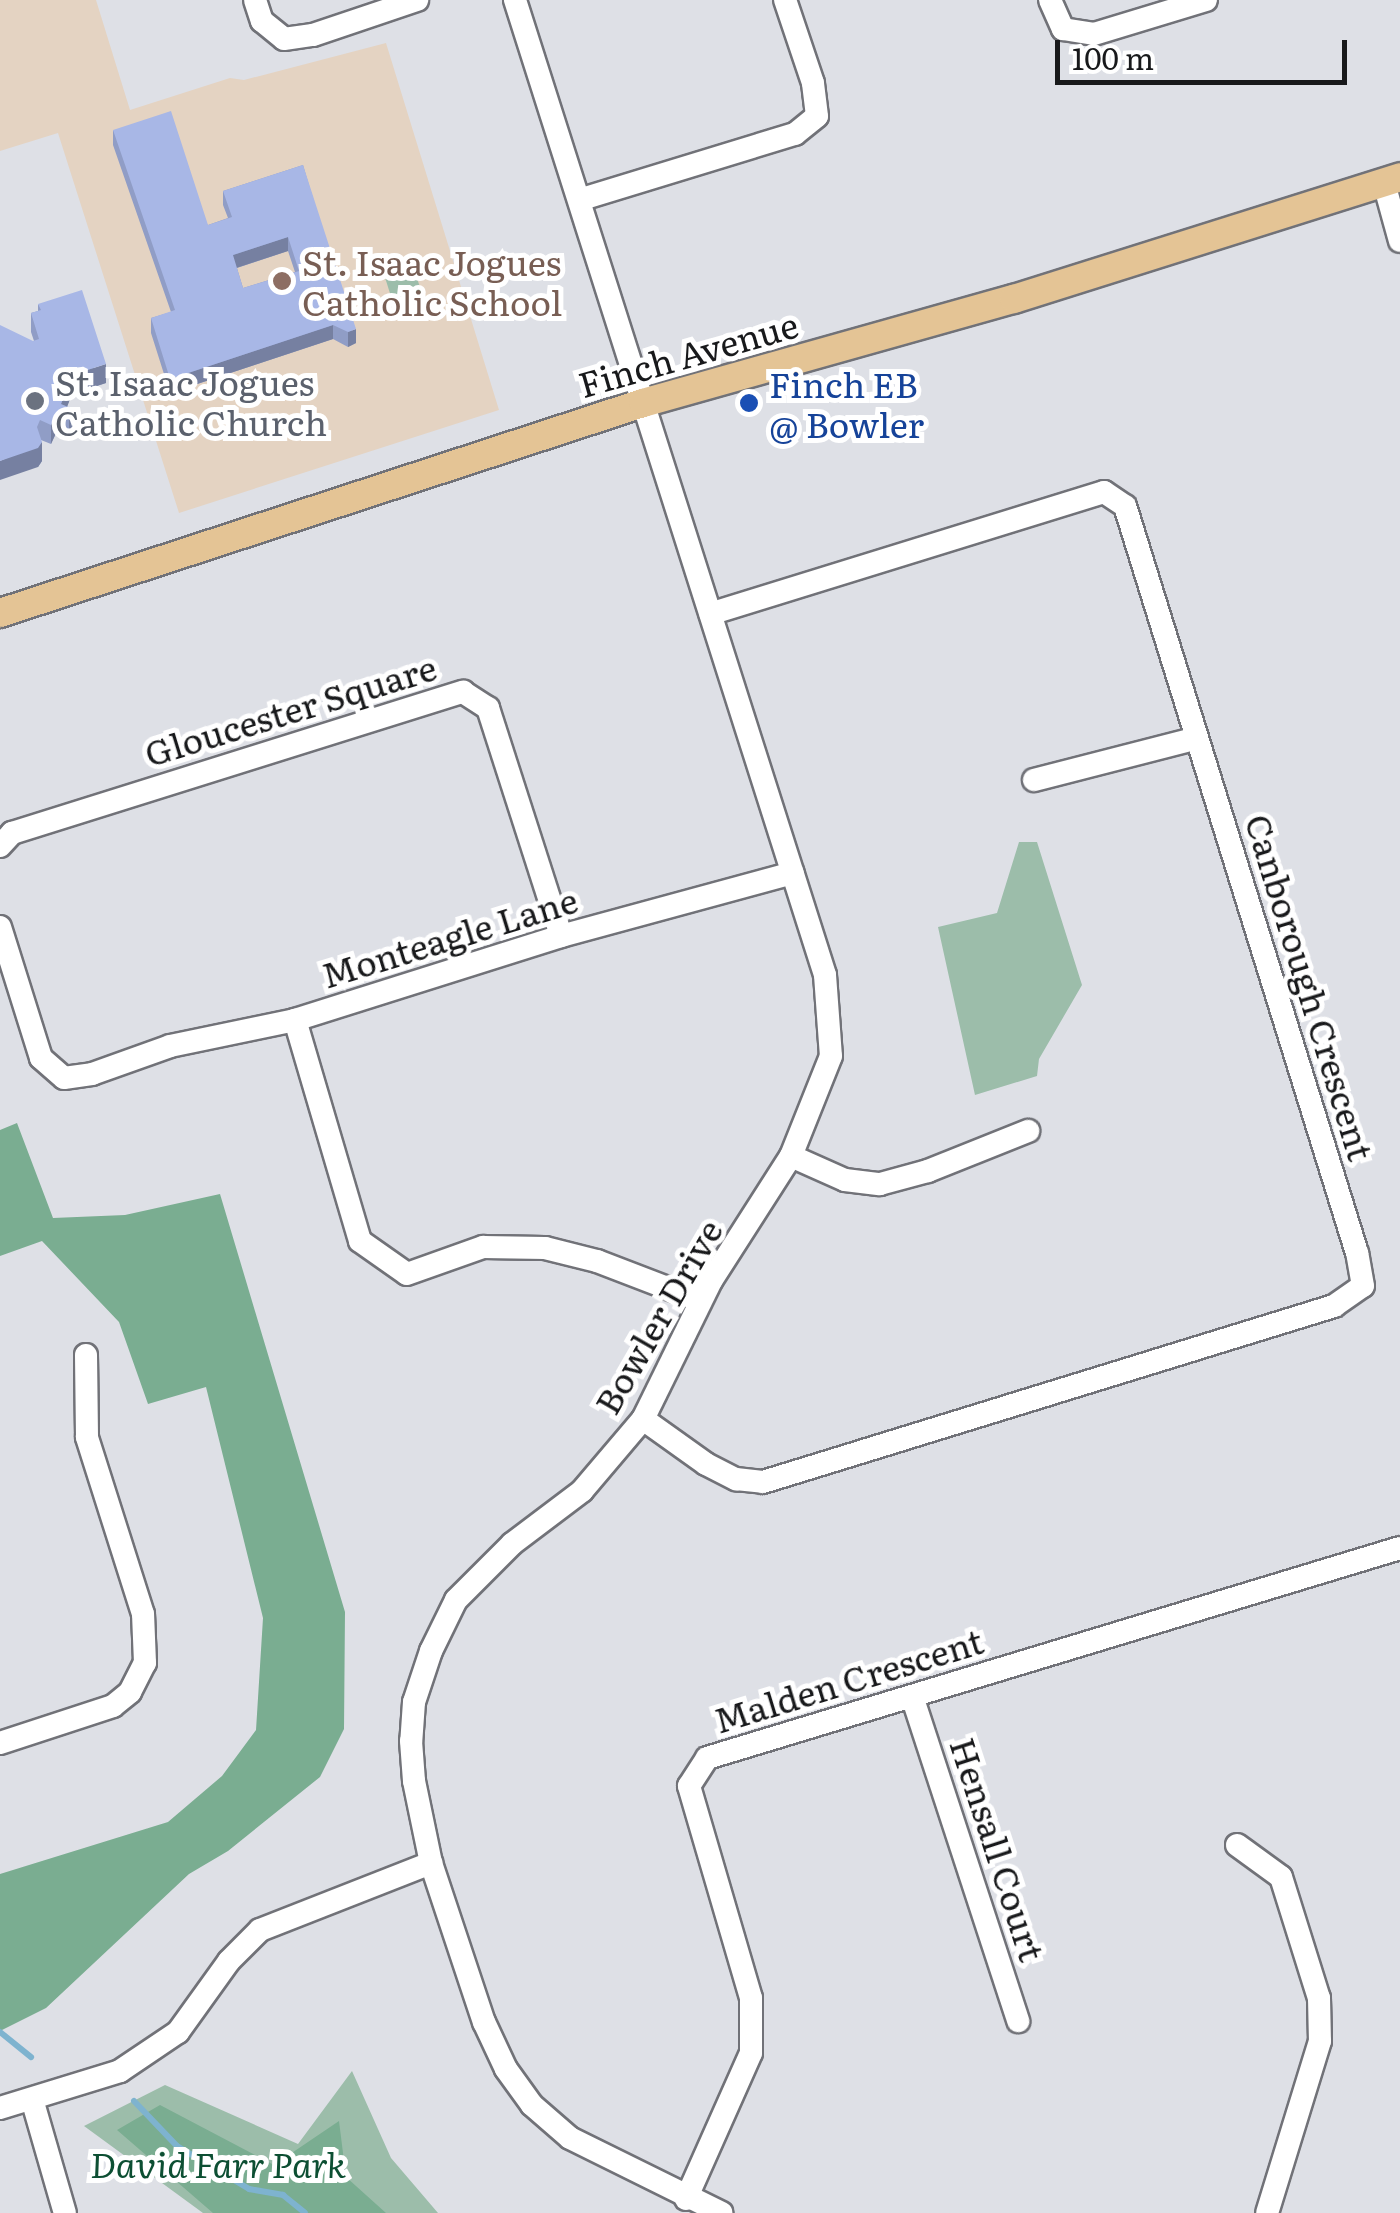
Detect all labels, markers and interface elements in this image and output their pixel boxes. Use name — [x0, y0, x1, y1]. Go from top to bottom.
scale bar — [1060, 20, 1352, 82]
text: 100 m — [1072, 35, 1154, 79]
place label: St. Isaac Jogues Catholic School — [302, 240, 562, 322]
marker: St. Isaac Jogues Catholic School — [271, 270, 293, 292]
street label: Finch Avenue — [573, 302, 803, 404]
place label: St. Isaac Jogues Catholic Church — [55, 360, 327, 442]
place label: Finch EB @ Bowler — [769, 362, 924, 444]
marker: St. Isaac Jogues Catholic Church — [24, 390, 46, 412]
marker: Finch EB @ Bowler — [738, 392, 760, 414]
street label: Gloucester Square — [139, 645, 441, 773]
street label: Canborough Crescent — [1238, 809, 1384, 1165]
street label: Monteagle Lane — [316, 877, 582, 995]
street label: Bowler Drive — [584, 1211, 730, 1421]
street label: Malden Crescent — [708, 1618, 988, 1740]
street label: Hensall Court — [943, 1732, 1055, 1966]
park label: David Farr Park — [90, 2142, 346, 2184]

